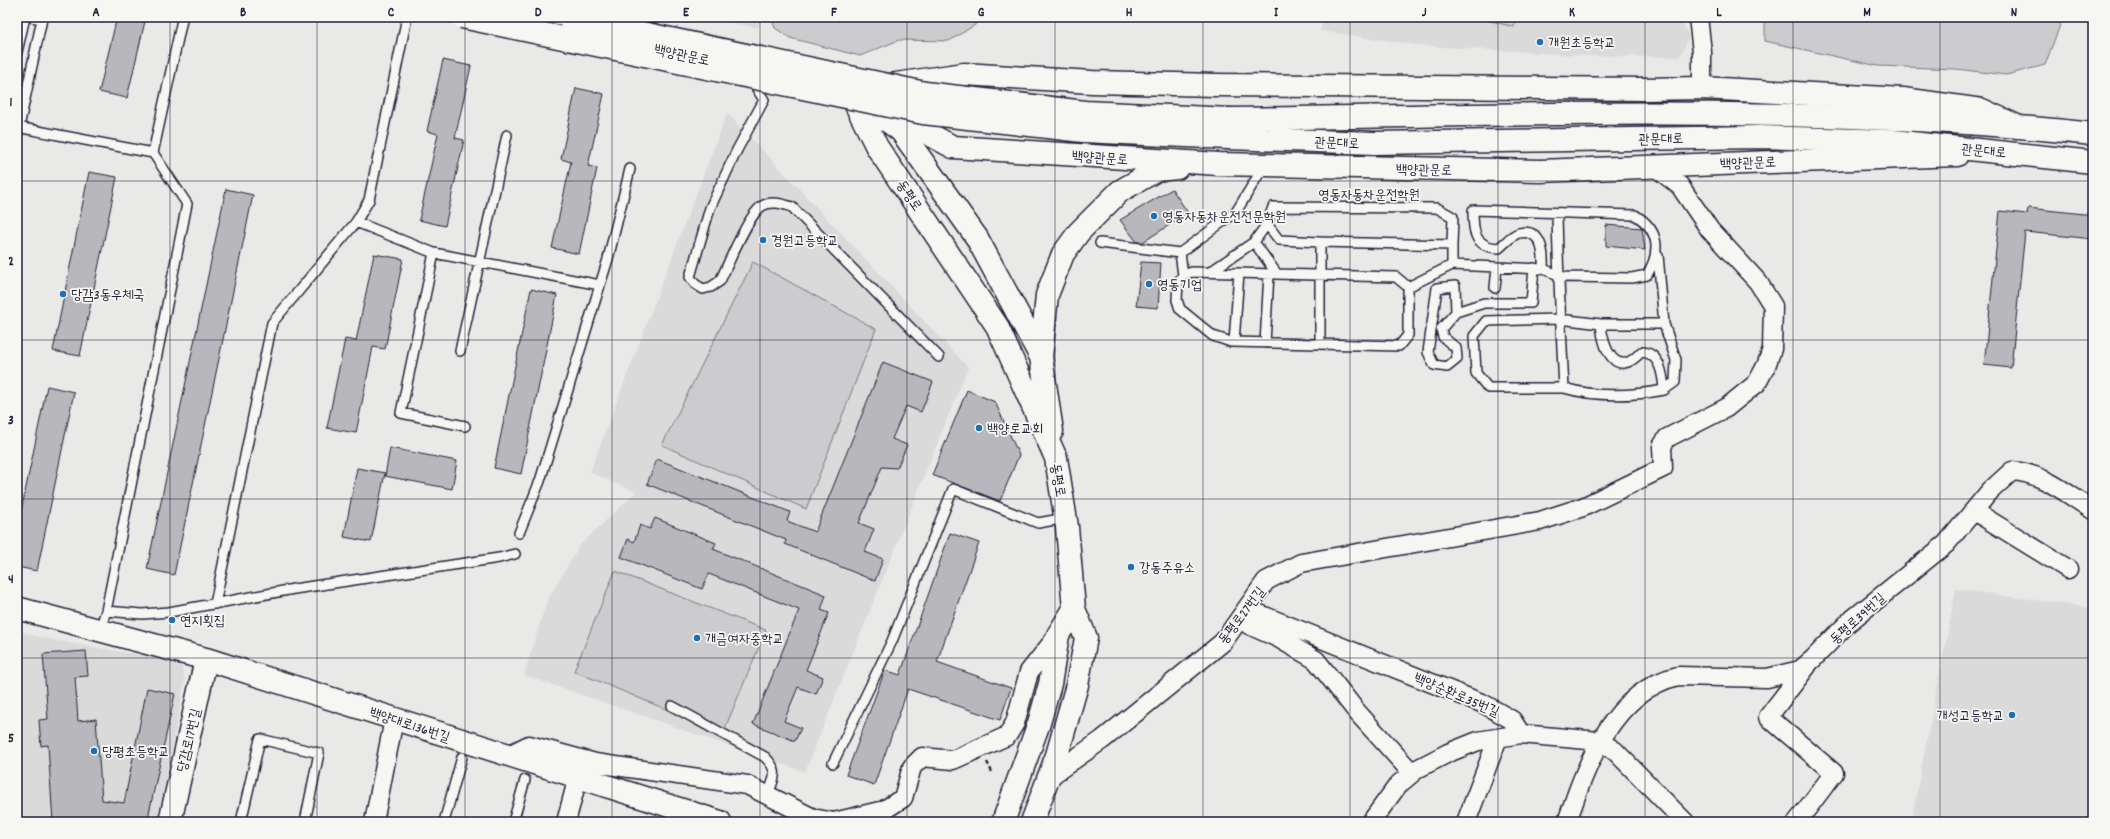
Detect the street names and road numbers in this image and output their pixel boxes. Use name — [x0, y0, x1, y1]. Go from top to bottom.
street label: 백양관문로 — [652, 40, 711, 72]
street label: 관문대로 — [1638, 130, 1684, 150]
street label: 관문대로 — [1314, 133, 1360, 155]
street label: 관문대로 — [1961, 140, 2007, 164]
street label: 백양관문로 — [1071, 147, 1129, 171]
street label: 백양관문로 — [1720, 153, 1777, 175]
street label: 백양관문로 — [1396, 161, 1452, 181]
street label: 동평로 — [891, 177, 926, 216]
street label: 영동자동차운전학원 — [1318, 186, 1420, 206]
street label: 동평로 — [1044, 462, 1070, 499]
street label: 동평로27번길 — [1214, 583, 1271, 649]
street label: 동평로39번길 — [1826, 588, 1891, 650]
street label: 백양순환로35번길 — [1410, 669, 1503, 723]
street label: 백양대로136번길 — [366, 703, 453, 749]
street label: 당감로17번길 — [173, 706, 207, 774]

